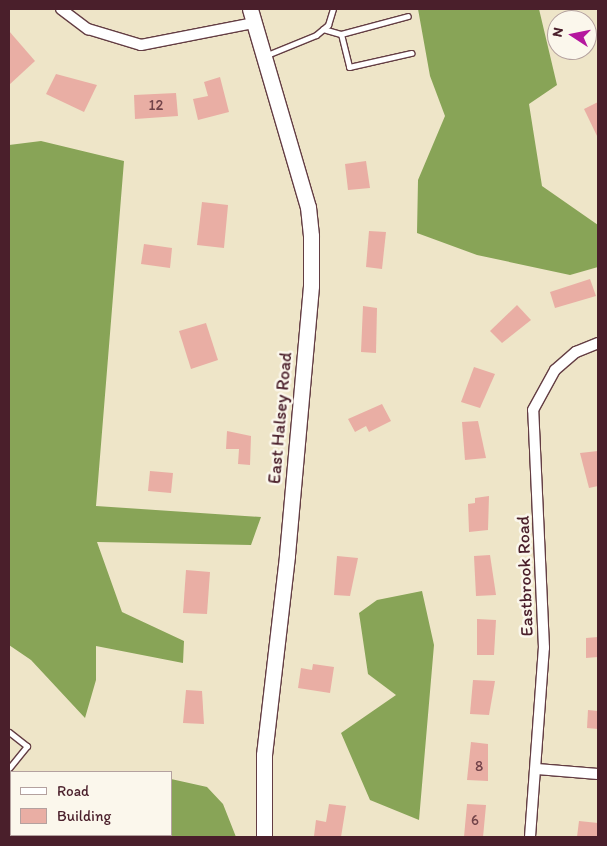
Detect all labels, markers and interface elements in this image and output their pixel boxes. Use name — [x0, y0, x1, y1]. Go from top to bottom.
north arrow — [547, 10, 597, 60]
text: N — [549, 26, 567, 39]
house number: 12 — [149, 97, 163, 115]
street label: East Halsey Road — [263, 351, 297, 485]
street label: Eastbrook Road — [512, 515, 538, 637]
house number: 8 — [475, 758, 483, 776]
legend — [10, 771, 172, 836]
text: Road — [57, 782, 89, 800]
text: Building — [57, 807, 111, 825]
house number: 6 — [471, 812, 479, 830]

